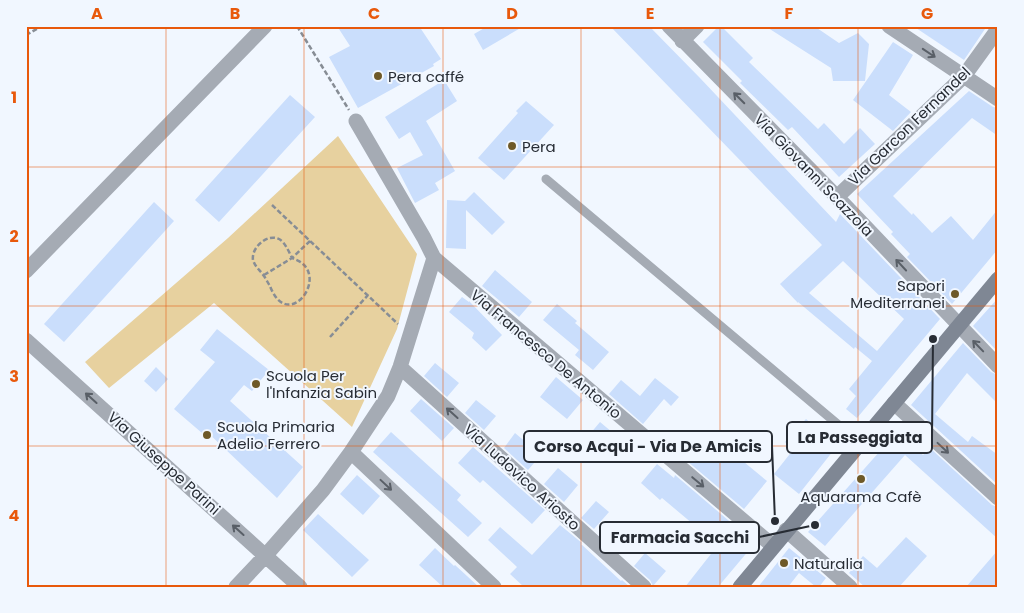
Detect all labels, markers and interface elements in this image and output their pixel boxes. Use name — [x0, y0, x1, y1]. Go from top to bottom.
text: A — [91, 2, 103, 25]
text: B — [230, 2, 240, 25]
text: C — [368, 2, 380, 25]
text: D — [506, 2, 518, 25]
text: E — [646, 2, 654, 25]
text: F — [785, 2, 794, 25]
text: G — [921, 2, 933, 25]
one-way arrow — [922, 49, 936, 59]
street label: Via Garcon Fernandel — [843, 62, 975, 190]
place label: Pera caffé — [388, 66, 464, 87]
marker: Pera caffé — [372, 70, 384, 82]
text: 1 — [11, 86, 17, 109]
one-way arrow — [733, 92, 745, 104]
street label: Via Giovanni Scazzola — [750, 109, 878, 241]
place label: Pera — [522, 136, 556, 157]
marker: Pera — [506, 140, 518, 152]
text: 2 — [9, 225, 19, 248]
one-way arrow — [895, 258, 907, 271]
place label: Sapori Mediterranei — [850, 275, 945, 313]
street label: Via Francesco De Antonio — [466, 284, 626, 424]
marker: Sapori Mediterranei — [949, 288, 961, 300]
one-way arrow — [972, 340, 984, 352]
text: 3 — [9, 365, 19, 388]
place label: Scuola Per l'Infanzia Sabin — [266, 365, 377, 403]
marker: Scuola Per l'Infanzia Sabin — [250, 378, 262, 390]
one-way arrow — [85, 393, 98, 404]
street label: Via Giuseppe Parini — [103, 407, 225, 519]
one-way arrow — [446, 408, 459, 419]
place label: Scuola Primaria Adelio Ferrero — [217, 416, 335, 454]
street label: Via Ludovico Ariosto — [459, 419, 585, 535]
callout: La Passeggiata — [787, 422, 932, 453]
text: La Passeggiata — [797, 426, 923, 449]
marker: Scuola Primaria Adelio Ferrero — [201, 429, 213, 441]
callout: Corso Acqui - Via De Amicis — [524, 431, 772, 462]
text: Corso Acqui - Via De Amicis — [534, 435, 762, 458]
one-way arrow — [936, 442, 949, 454]
marker: Aquarama Cafè — [855, 473, 867, 485]
one-way arrow — [691, 477, 704, 488]
one-way arrow — [380, 479, 393, 491]
place label: Aquarama Cafè — [800, 486, 922, 507]
text: 4 — [9, 504, 20, 527]
callout: Farmacia Sacchi — [600, 522, 759, 553]
one-way arrow — [232, 524, 245, 536]
text: Farmacia Sacchi — [611, 526, 749, 549]
place label: Naturalia — [794, 553, 863, 574]
marker: Naturalia — [778, 557, 790, 569]

